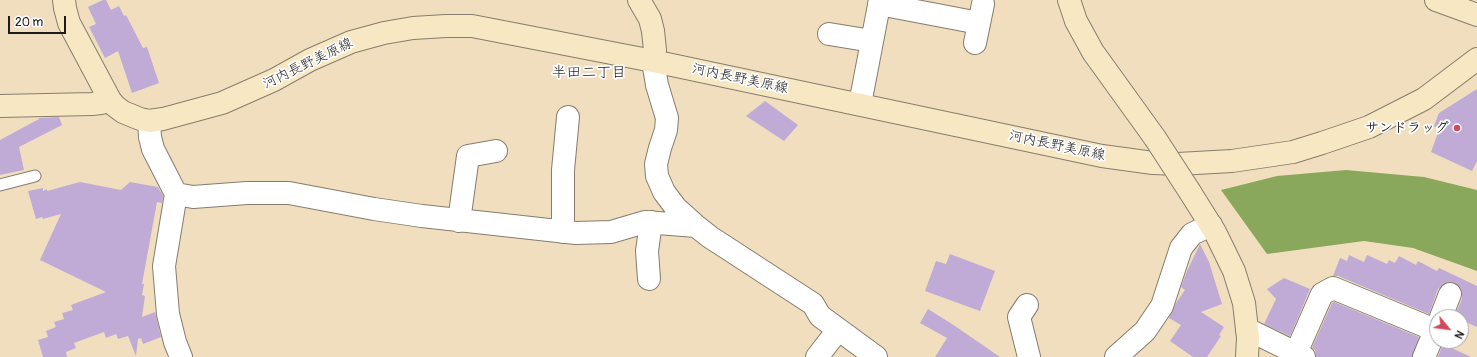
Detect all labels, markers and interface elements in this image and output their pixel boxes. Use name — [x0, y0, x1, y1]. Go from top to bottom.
scale bar — [10, 8, 68, 34]
text: 20 m — [15, 15, 43, 30]
street label: 河内長野美原線 — [260, 35, 356, 93]
street label: 河内長野美原線 — [690, 61, 790, 97]
district label: 半田二丁目 — [552, 64, 626, 82]
place label: サンドラッグ — [1365, 120, 1449, 136]
marker: サンドラッグ — [1452, 123, 1462, 133]
street label: 河内長野美原線 — [1007, 128, 1107, 164]
north arrow — [1429, 309, 1469, 349]
text: N — [1452, 328, 1467, 341]

